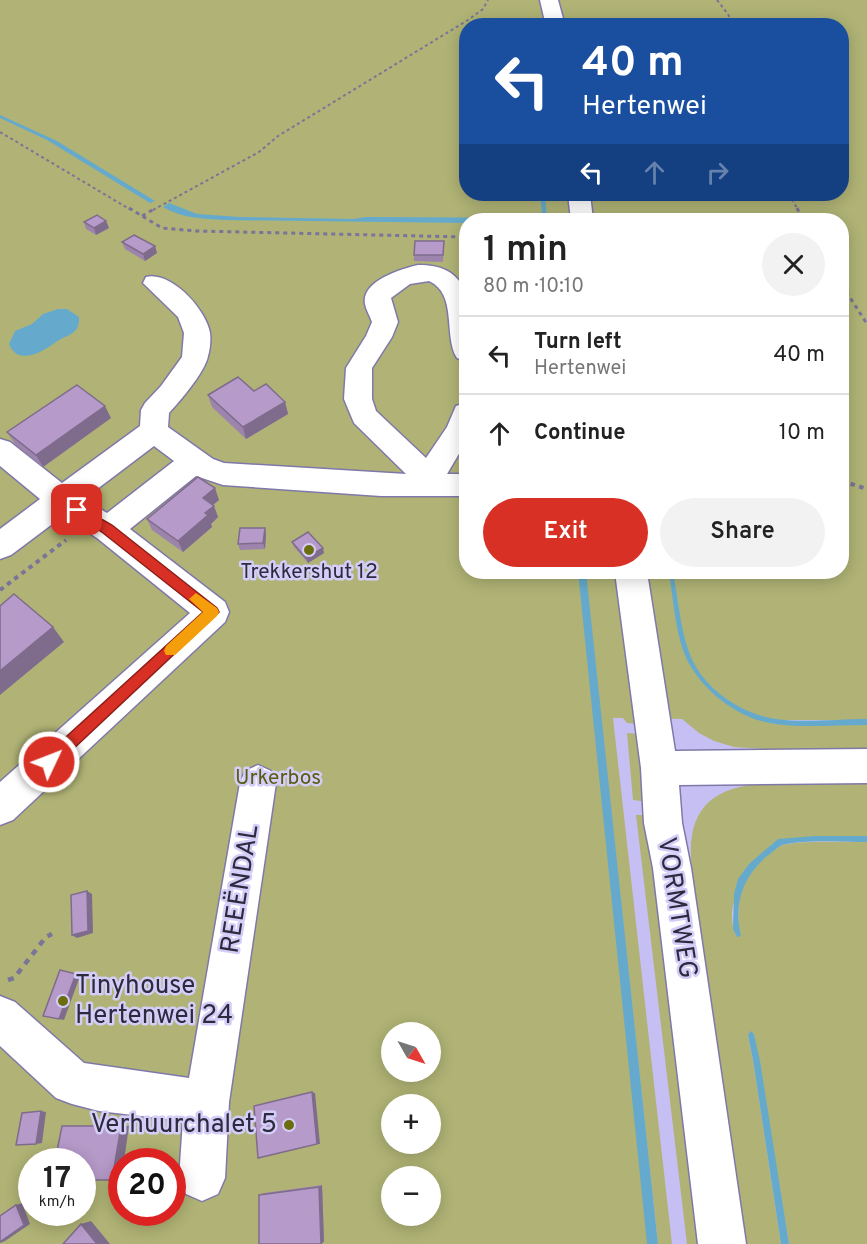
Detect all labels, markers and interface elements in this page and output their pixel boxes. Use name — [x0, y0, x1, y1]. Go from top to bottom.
text: 40 m — [582, 38, 684, 91]
icon: left — [483, 42, 561, 120]
text: Hertenwei — [582, 90, 707, 124]
icon: left — [575, 156, 608, 189]
icon: ahead — [638, 156, 671, 189]
icon: right — [701, 156, 734, 189]
text: 1 min — [483, 228, 568, 274]
button: close — [762, 233, 825, 296]
text: 80 m · 10:10 — [483, 274, 584, 300]
text: Turn left — [534, 329, 622, 356]
icon: left — [483, 339, 516, 372]
text: 40 m — [773, 342, 825, 369]
text: Hertenwei — [534, 356, 626, 382]
icon: ahead — [483, 417, 516, 450]
text: Continue — [534, 420, 625, 447]
text: 10 m — [779, 420, 825, 447]
pin — [51, 484, 102, 535]
icon: arrive — [60, 493, 93, 526]
button: Exit — [483, 498, 648, 567]
button: Share — [660, 498, 825, 567]
marker: Trekkershut 12 — [302, 543, 316, 557]
place label: Trekkershut 12 — [240, 559, 378, 586]
position arrow — [17, 730, 81, 794]
park label: Urkerbos — [235, 765, 321, 792]
street label: REEËNDAL — [214, 822, 267, 956]
street label: VORMTWEG — [649, 835, 703, 981]
place label: Tinyhouse Hertenwei 24 — [75, 970, 233, 1033]
marker: Tinyhouse Hertenwei 24 — [56, 994, 70, 1008]
north arrow — [381, 1022, 441, 1082]
map controls — [381, 1022, 441, 1226]
button: + — [381, 1094, 441, 1154]
place label: Verhuurchalet 5 — [91, 1109, 277, 1142]
marker: Verhuurchalet 5 — [282, 1118, 296, 1132]
speed limit sign: 20 — [108, 1148, 186, 1226]
text: 17 — [43, 1161, 71, 1198]
button: − — [381, 1166, 441, 1226]
text: km/h — [39, 1193, 75, 1212]

